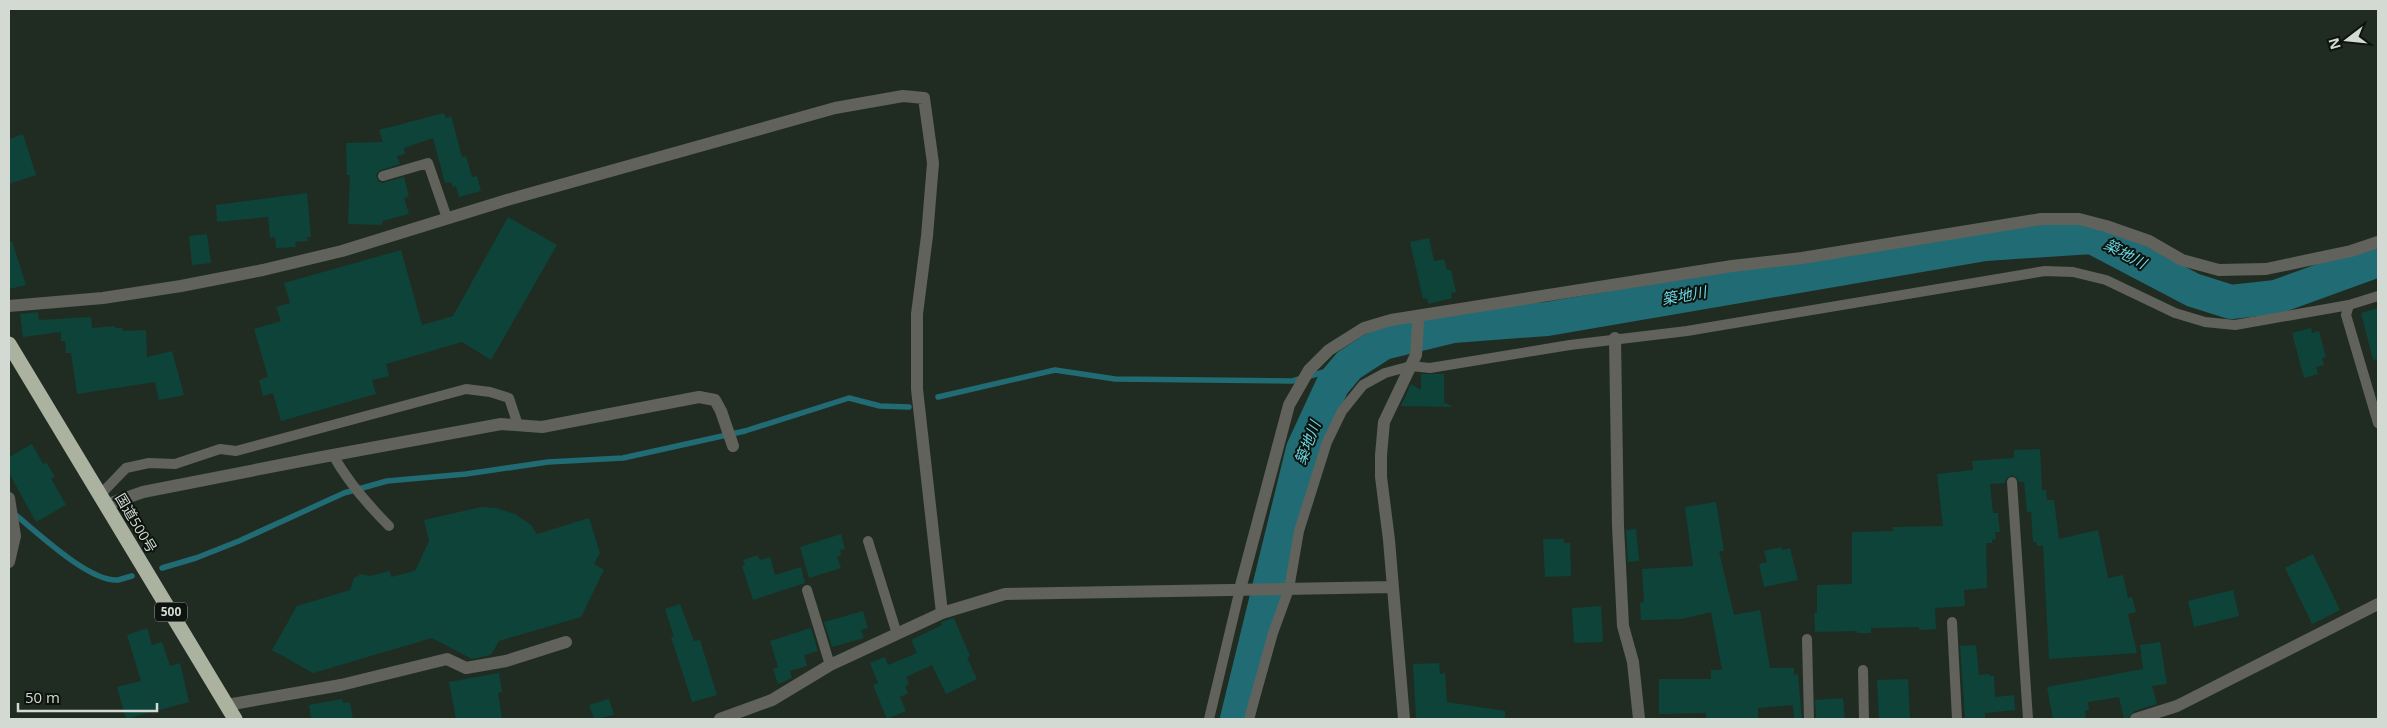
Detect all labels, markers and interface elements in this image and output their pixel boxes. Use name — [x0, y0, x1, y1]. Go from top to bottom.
north arrow — [2322, 15, 2372, 65]
text: N — [2323, 36, 2345, 52]
water label: 築地川 — [2101, 234, 2152, 273]
water label: 築地川 — [1660, 281, 1710, 309]
water label: 築地川 — [1290, 416, 1325, 467]
street label: 国道500号 — [111, 490, 162, 556]
road number: 500 — [155, 602, 187, 622]
scale bar — [18, 680, 156, 712]
text: 50 m — [25, 687, 60, 707]

